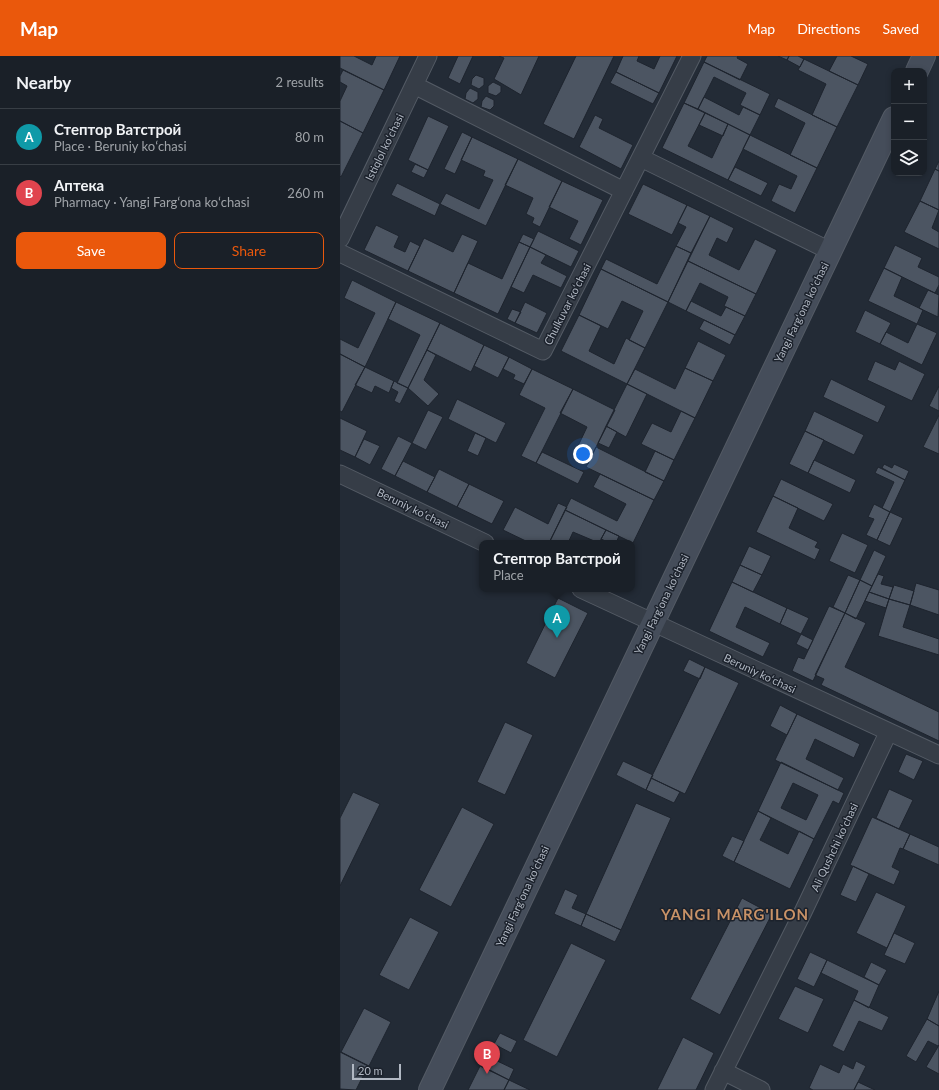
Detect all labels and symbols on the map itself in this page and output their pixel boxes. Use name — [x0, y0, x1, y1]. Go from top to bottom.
street label: Istiqlol koʻchasi — [362, 111, 406, 183]
street label: Yangi Fargʻona koʻchasi — [771, 259, 831, 364]
street label: Chulkuvar koʻchasi — [541, 261, 593, 347]
your location — [573, 444, 593, 464]
street label: Beruniy koʻchasi — [375, 485, 451, 531]
street label: Yangi Fargʻona koʻchasi — [631, 551, 691, 656]
pin: A — [544, 605, 570, 638]
street label: Beruniy koʻchasi — [722, 651, 798, 696]
street label: Ali Qushchi koʻchasi — [808, 800, 860, 893]
street label: Yangi Fargʻona koʻchasi — [493, 843, 551, 949]
district label: YANGI MARG'ILON — [660, 905, 809, 923]
pin: B — [474, 1041, 500, 1074]
scale bar — [352, 1062, 401, 1081]

